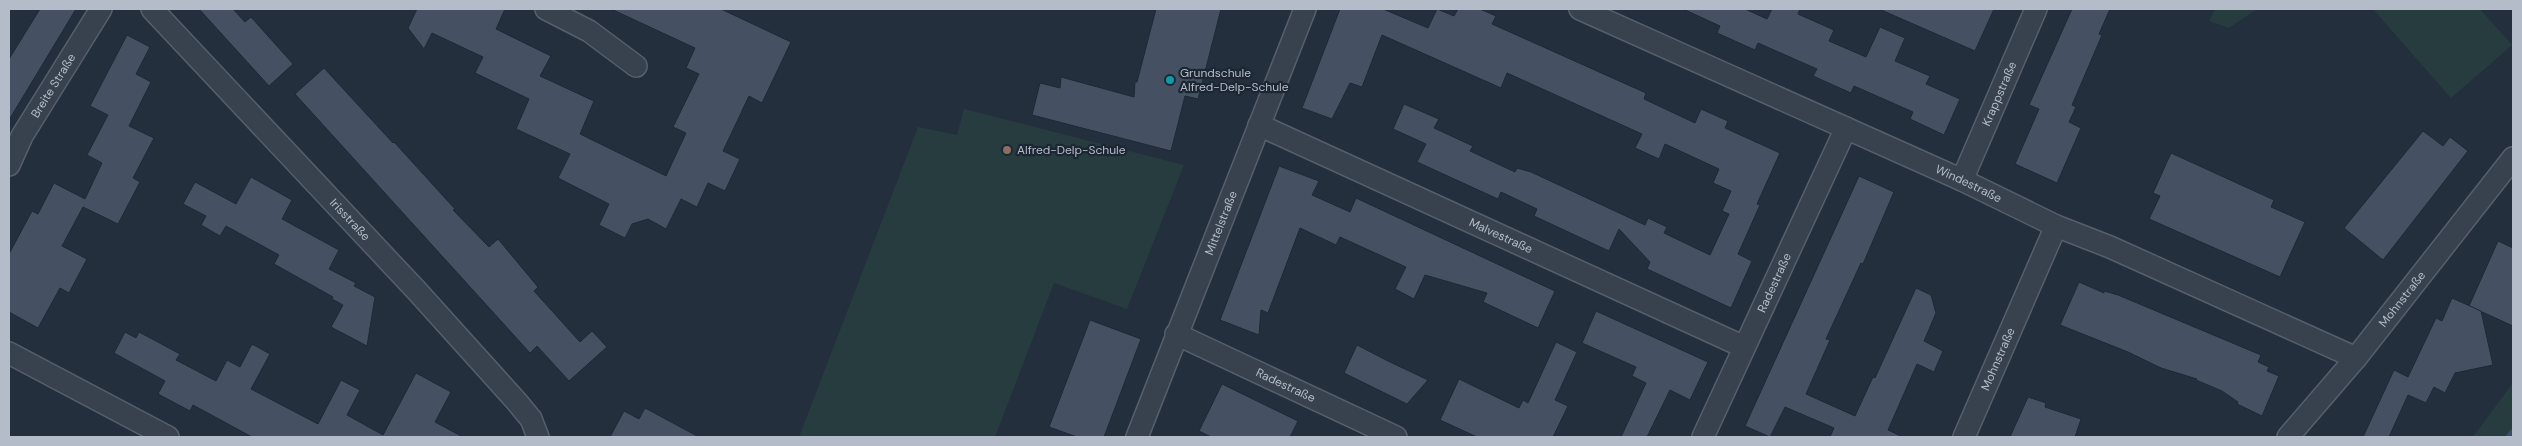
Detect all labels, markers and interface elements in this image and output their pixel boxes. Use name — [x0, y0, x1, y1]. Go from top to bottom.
street label: Breite Straße — [27, 50, 79, 121]
street label: Krappstraße — [1978, 59, 2020, 129]
place label: Grundschule Alfred-Delp-Schule — [1180, 65, 1289, 95]
marker: Grundschule Alfred-Delp-Schule — [1164, 74, 1176, 86]
place label: Alfred-Delp-Schule — [1017, 142, 1126, 158]
marker: Alfred-Delp-Schule — [1001, 144, 1013, 156]
street label: Windestraße — [1933, 161, 2005, 206]
street label: Mittelstraße — [1201, 188, 1241, 257]
street label: Irisstraße — [326, 195, 374, 244]
street label: Malvestraße — [1467, 214, 1535, 257]
street label: Radestraße — [1754, 250, 1795, 315]
street label: Mohnstraße — [2375, 268, 2429, 331]
street label: Mohnstraße — [1977, 325, 2019, 393]
street label: Radestraße — [1253, 365, 1318, 406]

